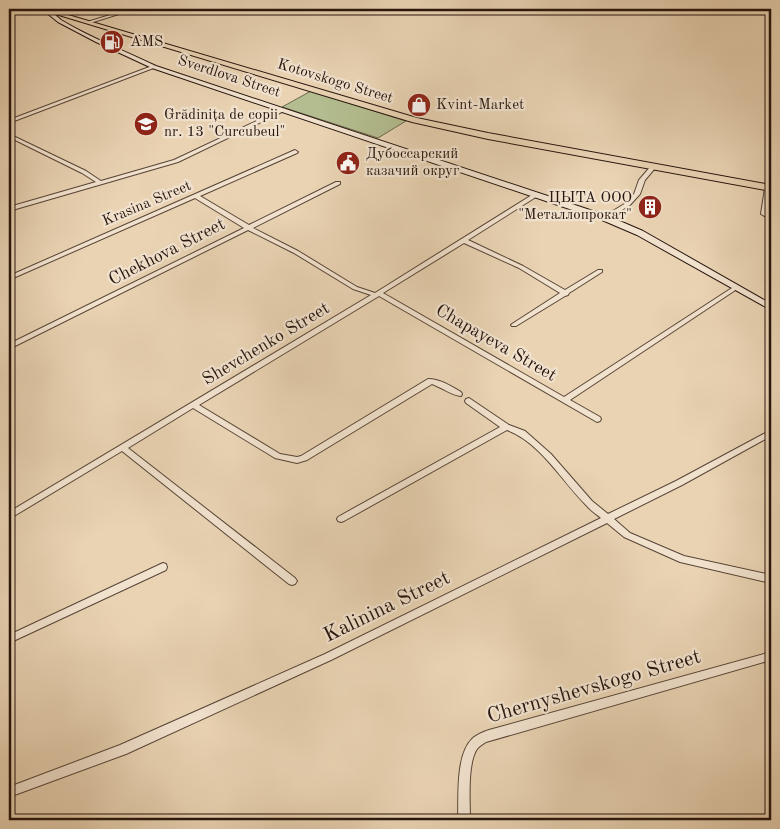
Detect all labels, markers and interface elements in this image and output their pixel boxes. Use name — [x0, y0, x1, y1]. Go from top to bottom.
fuel station icon: AMS — [99, 29, 125, 55]
place label: AMS — [130, 35, 163, 50]
street label: Sverdlova Street — [176, 53, 282, 101]
street label: Kotovskogo Street — [275, 57, 395, 107]
shop icon: Kvint-Market — [406, 92, 432, 118]
place label: Kvint-Market — [436, 98, 524, 113]
place label: Grădinița de copii nr. 13 "Curcubeul" — [164, 108, 285, 140]
school or university icon: Grădinița de copii nr. 13 "Curcubeul" — [133, 111, 159, 137]
place label: Дубоссарский казачий округ — [366, 147, 460, 179]
public building icon: Дубоссарский казачий округ — [335, 150, 361, 176]
street label: Krasina Street — [100, 179, 194, 229]
place label: ЦЫТА ООО "Металлопрокат" — [518, 191, 632, 223]
building icon: ЦЫТА ООО "Металлопрокат" — [637, 194, 663, 220]
street label: Chekhova Street — [106, 215, 228, 289]
street label: Shevchenko Street — [199, 299, 333, 389]
street label: Chapayeva Street — [433, 301, 559, 385]
street label: Kalinina Street — [320, 567, 454, 647]
street label: Chernyshevskogo Street — [485, 646, 703, 728]

